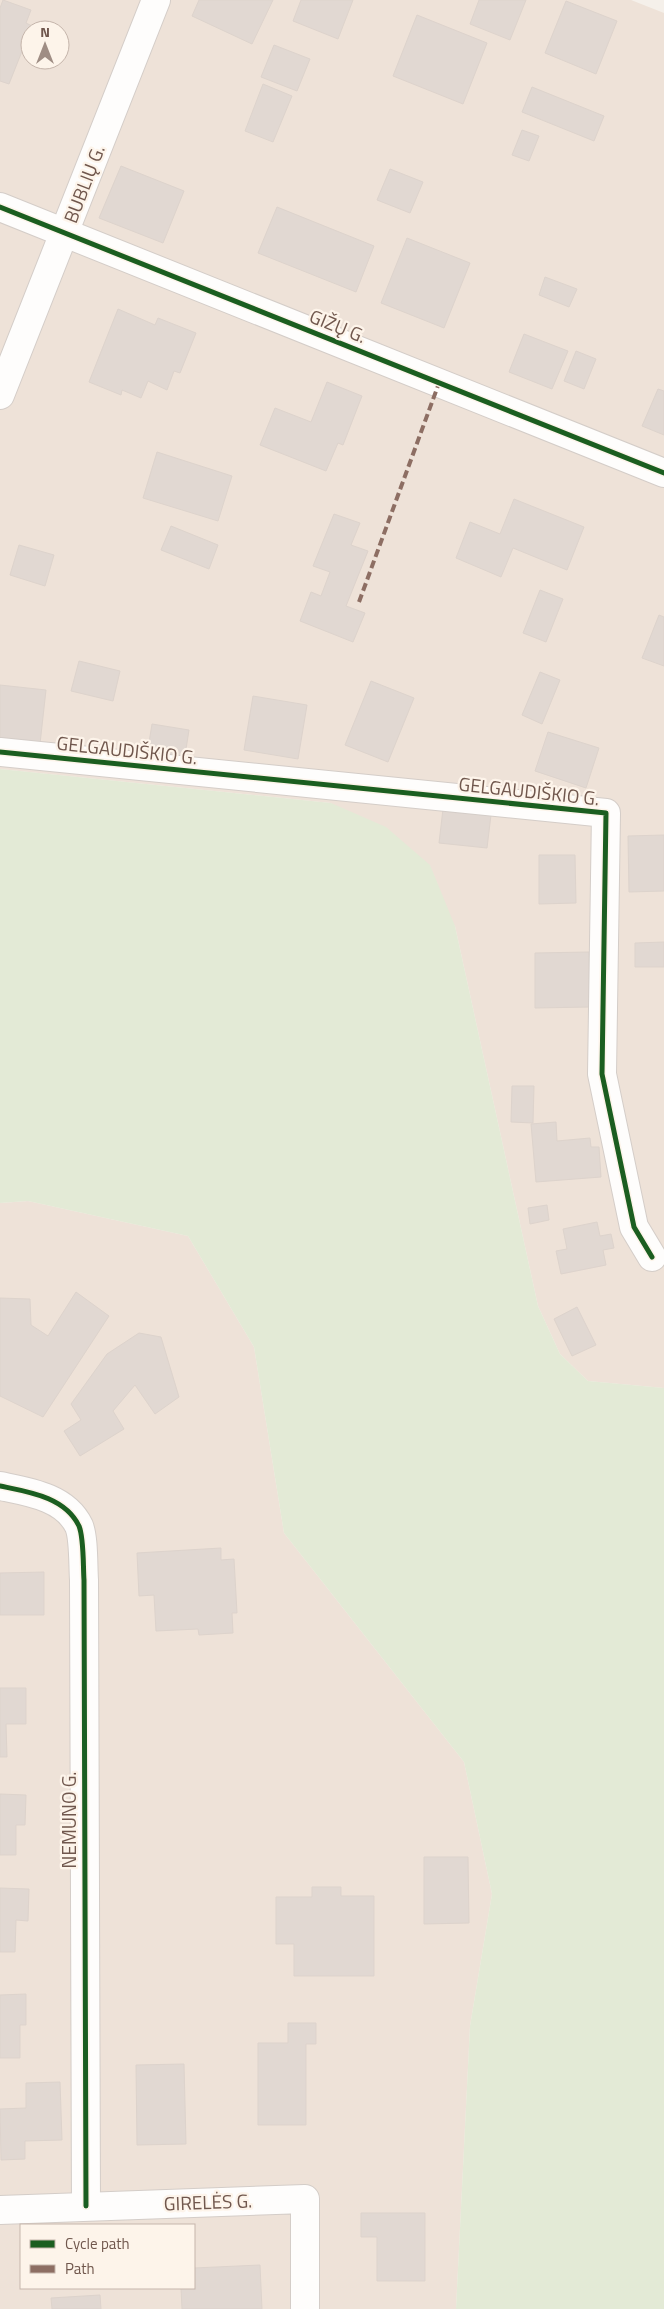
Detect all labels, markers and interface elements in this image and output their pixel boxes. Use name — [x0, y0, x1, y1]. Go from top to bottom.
north arrow — [20, 20, 70, 70]
text: N — [40, 21, 50, 42]
street label: BUBLIŲ G. — [55, 141, 112, 227]
street label: GIŽŲ G. — [305, 301, 371, 350]
street label: GELGAUDIŠKIO G. — [55, 728, 199, 771]
street label: GELGAUDIŠKIO G. — [457, 769, 601, 812]
street label: NEMUNO G. — [54, 1772, 83, 1868]
street label: GIRELĖS G. — [163, 2185, 253, 2218]
legend — [20, 2224, 195, 2289]
text: Cycle path — [65, 2232, 130, 2255]
text: Path — [65, 2257, 95, 2280]

